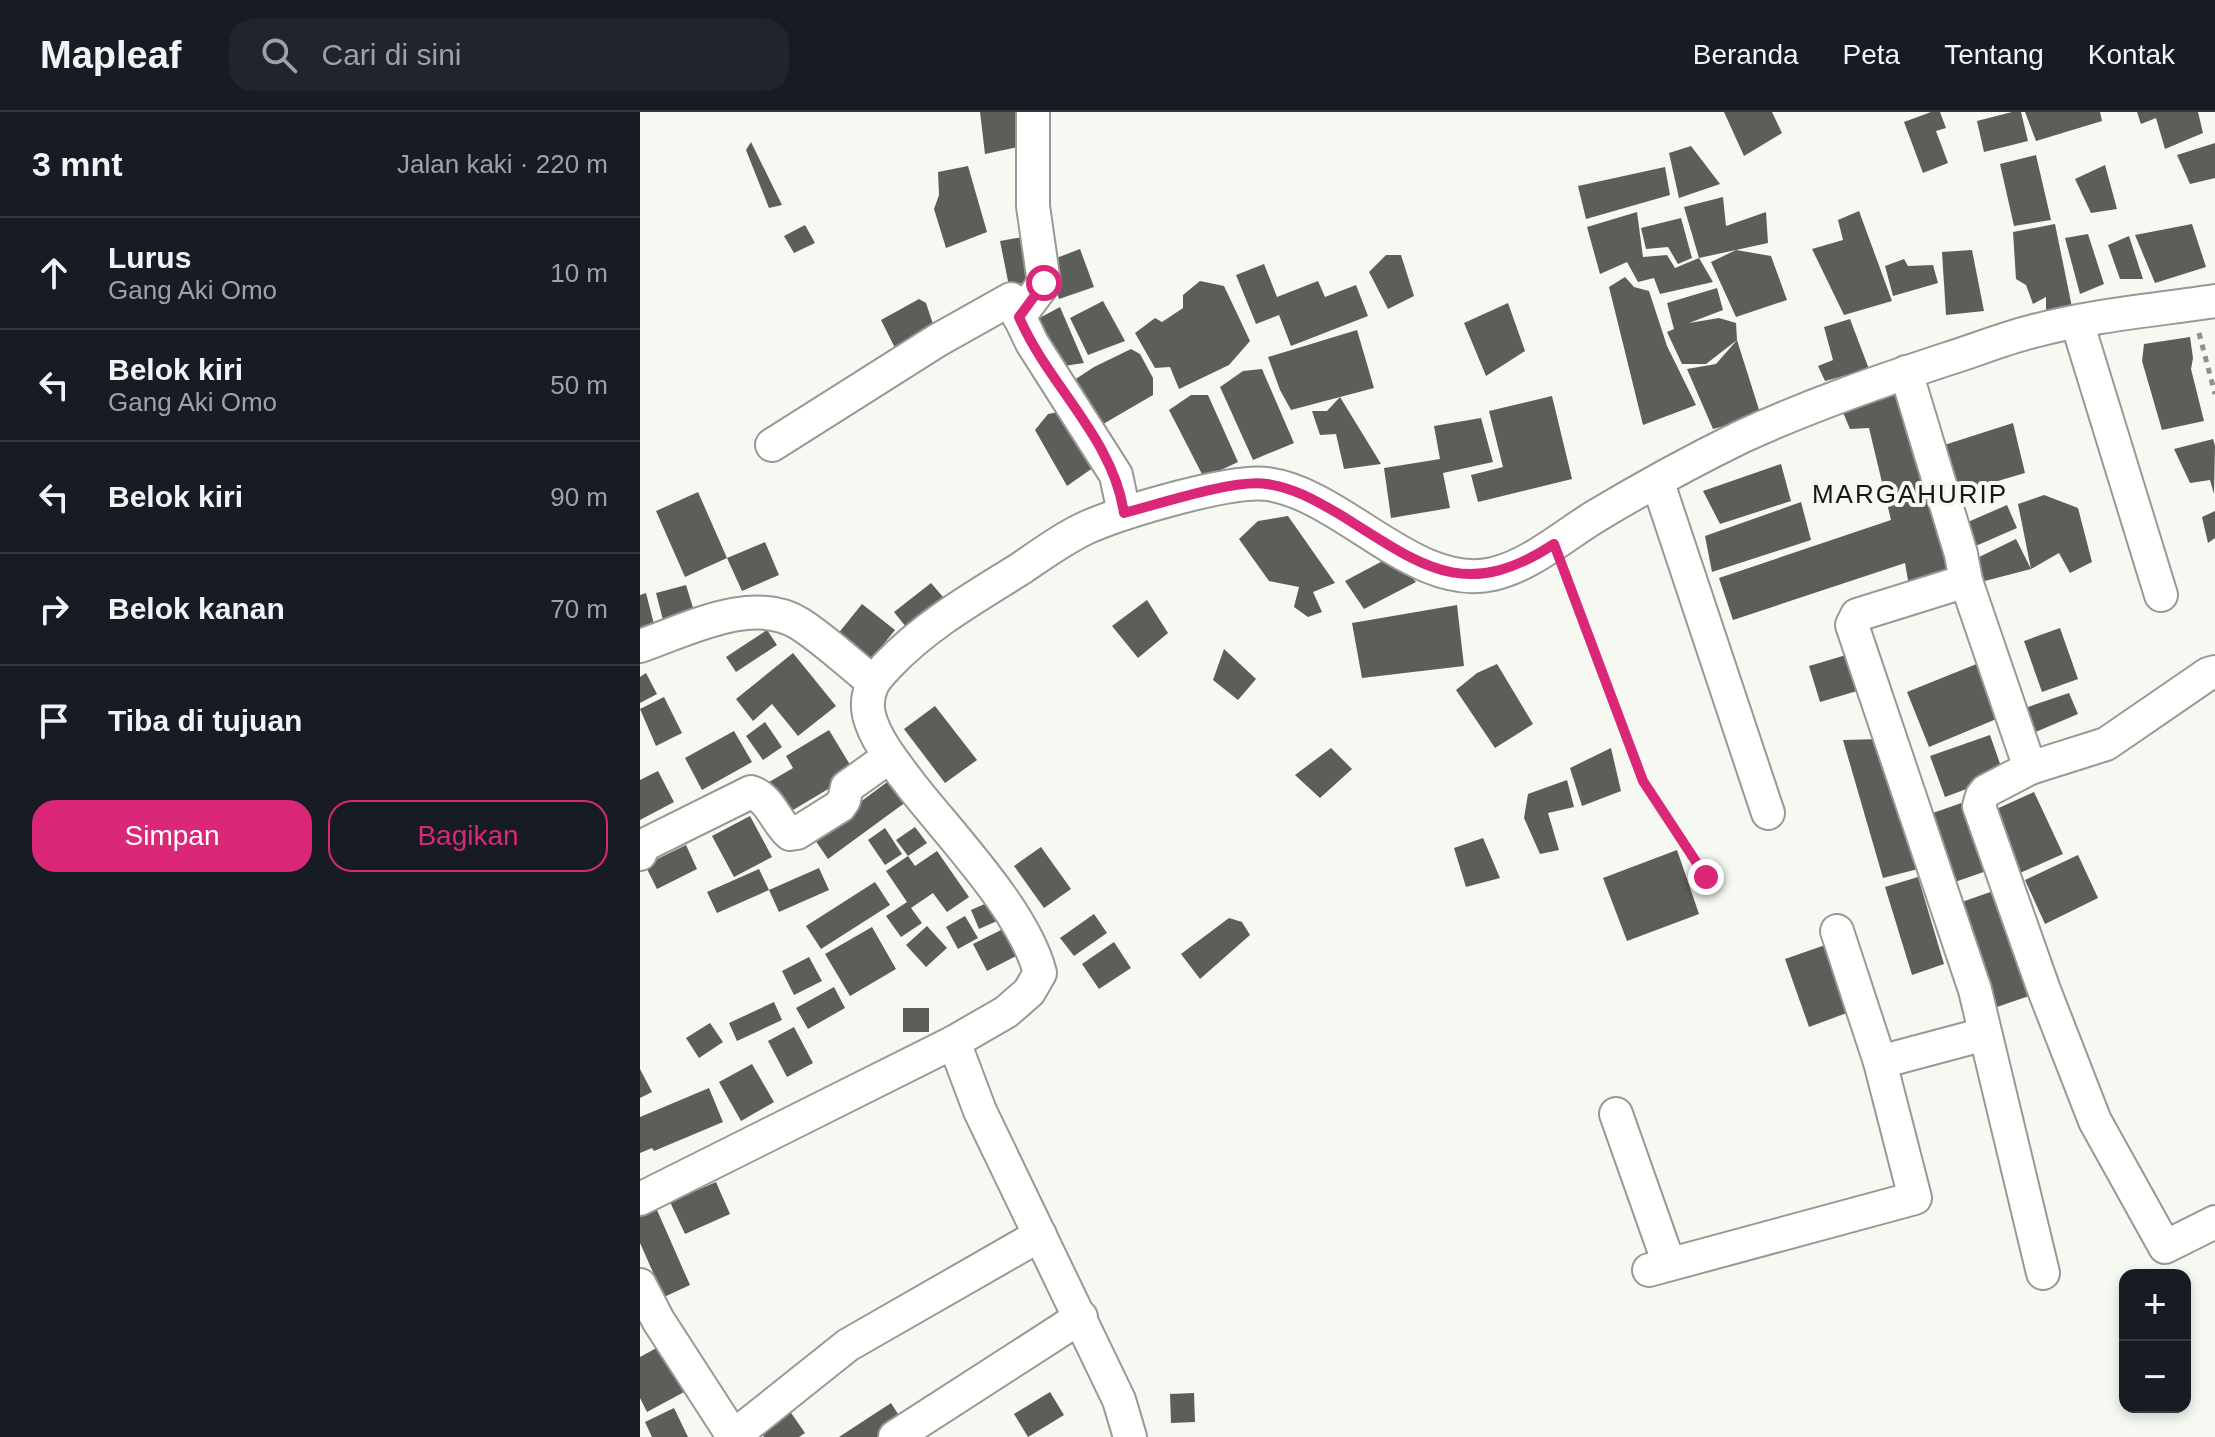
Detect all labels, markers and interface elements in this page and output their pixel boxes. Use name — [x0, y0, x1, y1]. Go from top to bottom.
search box — [229, 19, 789, 91]
icon: search — [257, 33, 301, 77]
text: Mapleaf — [40, 34, 181, 76]
text: Cari di sini — [321, 38, 462, 71]
text: Beranda — [1693, 39, 1799, 70]
text: Peta — [1843, 39, 1900, 70]
text: Tentang — [1944, 39, 2044, 70]
text: Kontak — [2088, 39, 2175, 70]
text: 3 mnt — [32, 145, 123, 183]
text: Jalan kaki · 220 m — [397, 149, 608, 179]
text: Lurus — [108, 241, 191, 274]
icon: ahead — [32, 251, 76, 295]
text: 10 m — [550, 258, 608, 288]
route start — [1026, 265, 1062, 301]
text: Gang Aki Omo — [108, 275, 277, 305]
text: Belok kiri — [108, 353, 243, 386]
icon: left — [32, 363, 76, 407]
text: 50 m — [550, 370, 608, 400]
text: Gang Aki Omo — [108, 387, 277, 417]
icon: left — [32, 475, 76, 519]
district label: MARGAHURIP — [1812, 479, 2008, 509]
text: Belok kiri — [108, 480, 243, 513]
text: 90 m — [550, 482, 608, 512]
icon: right — [32, 587, 76, 631]
text: Belok kanan — [108, 592, 285, 625]
text: 70 m — [550, 594, 608, 624]
icon: arrive — [32, 699, 76, 743]
text: Tiba di tujuan — [108, 704, 302, 737]
button: Simpan — [32, 800, 312, 872]
button: Bagikan — [328, 800, 608, 872]
route end — [1688, 859, 1724, 895]
map controls — [2119, 1269, 2191, 1413]
button: + — [2119, 1269, 2191, 1341]
button: − — [2119, 1341, 2191, 1413]

